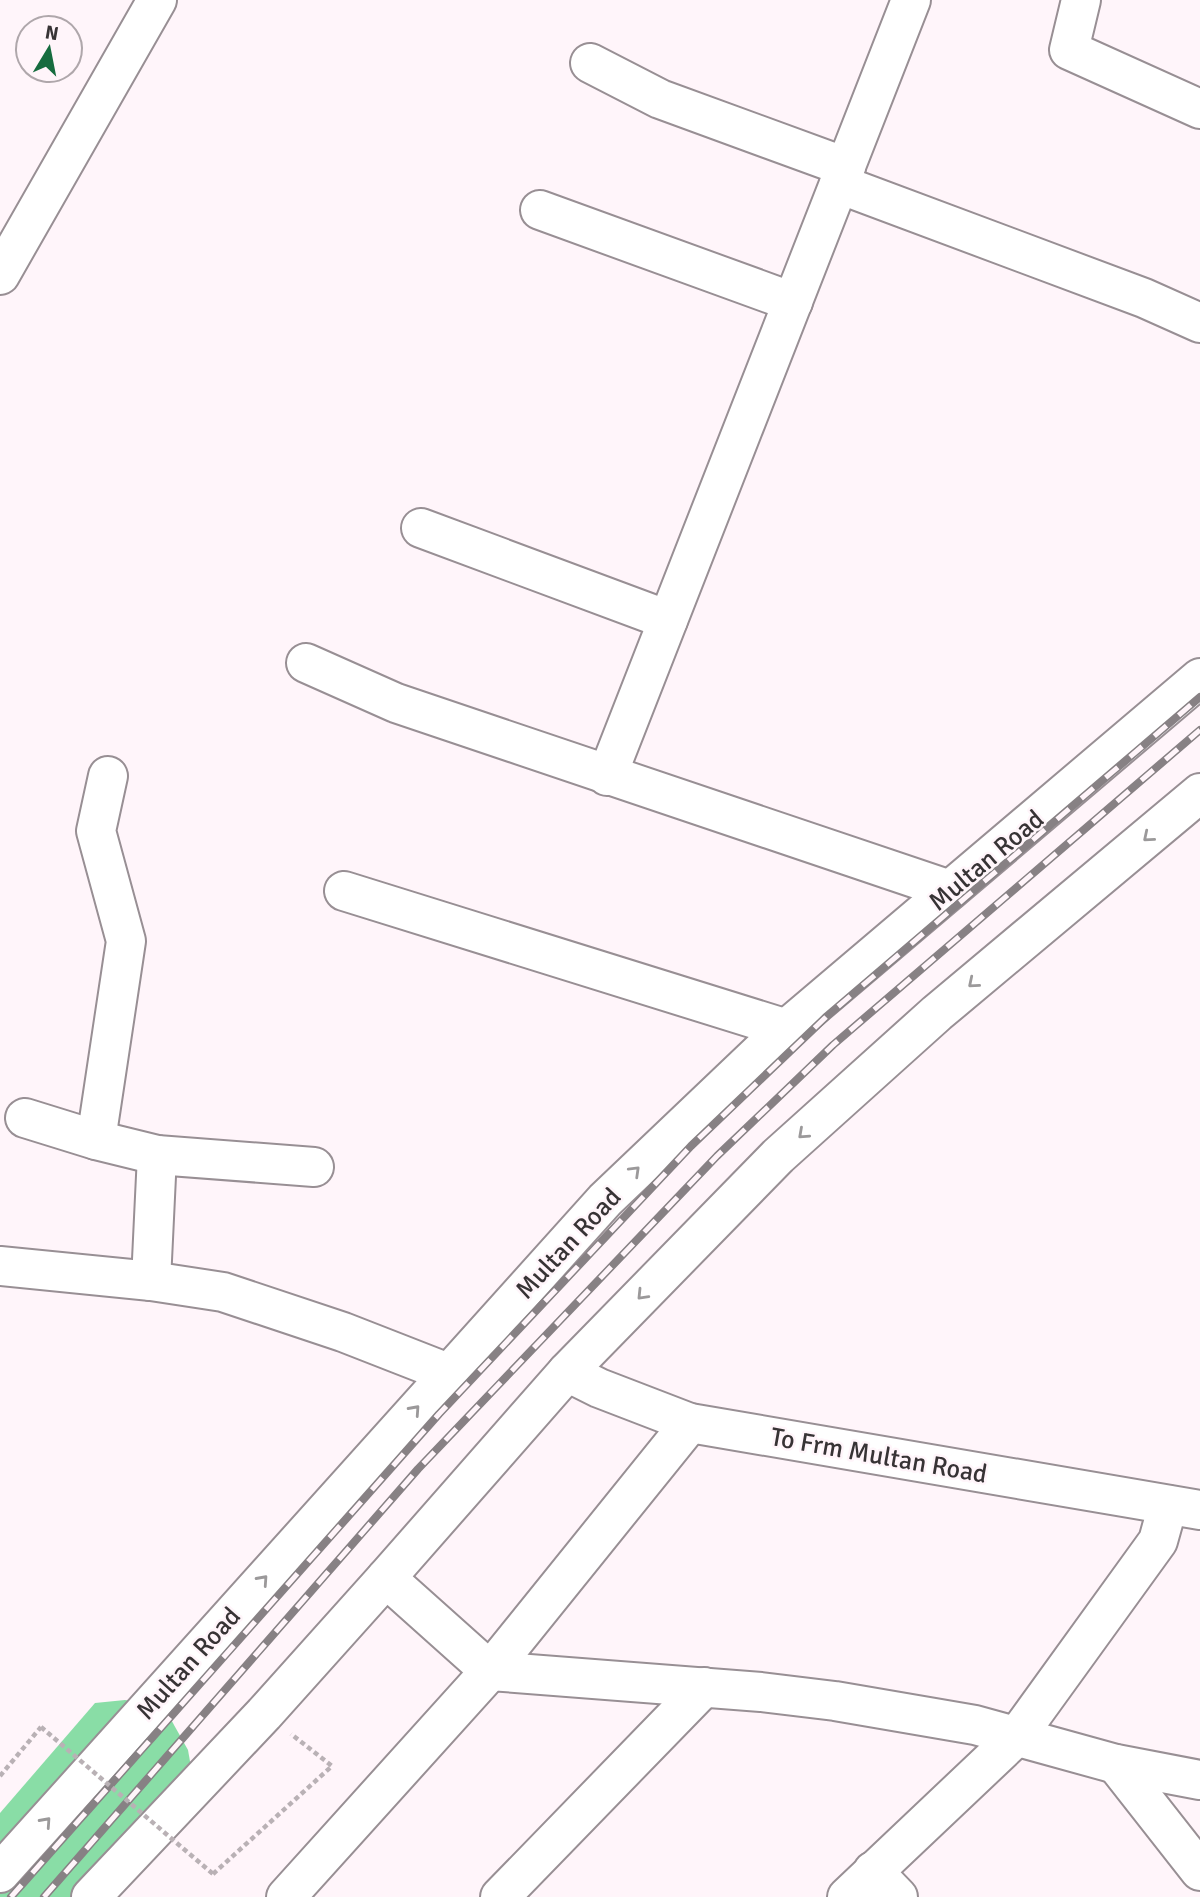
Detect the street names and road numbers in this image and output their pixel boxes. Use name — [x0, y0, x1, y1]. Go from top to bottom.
street label: Multan Road — [923, 803, 1051, 918]
street label: Multan Road — [509, 1181, 628, 1306]
street label: To Frm Multan Road — [768, 1421, 989, 1491]
street label: Multan Road — [130, 1601, 248, 1726]

